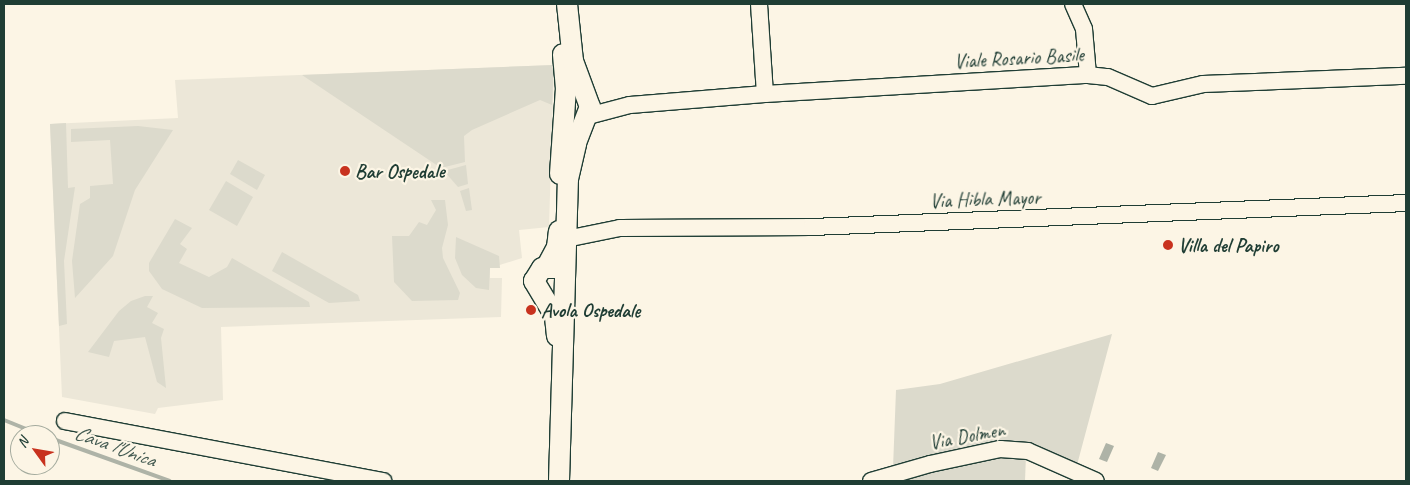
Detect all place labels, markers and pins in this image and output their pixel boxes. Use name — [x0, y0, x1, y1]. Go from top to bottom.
place label: Bar Ospedale — [355, 159, 444, 183]
marker: Bar Ospedale — [339, 165, 351, 177]
place label: Villa del Papiro — [1178, 233, 1278, 257]
marker: Villa del Papiro — [1162, 239, 1174, 251]
place label: Avola Ospedale — [541, 298, 640, 322]
marker: Avola Ospedale — [525, 304, 537, 316]

